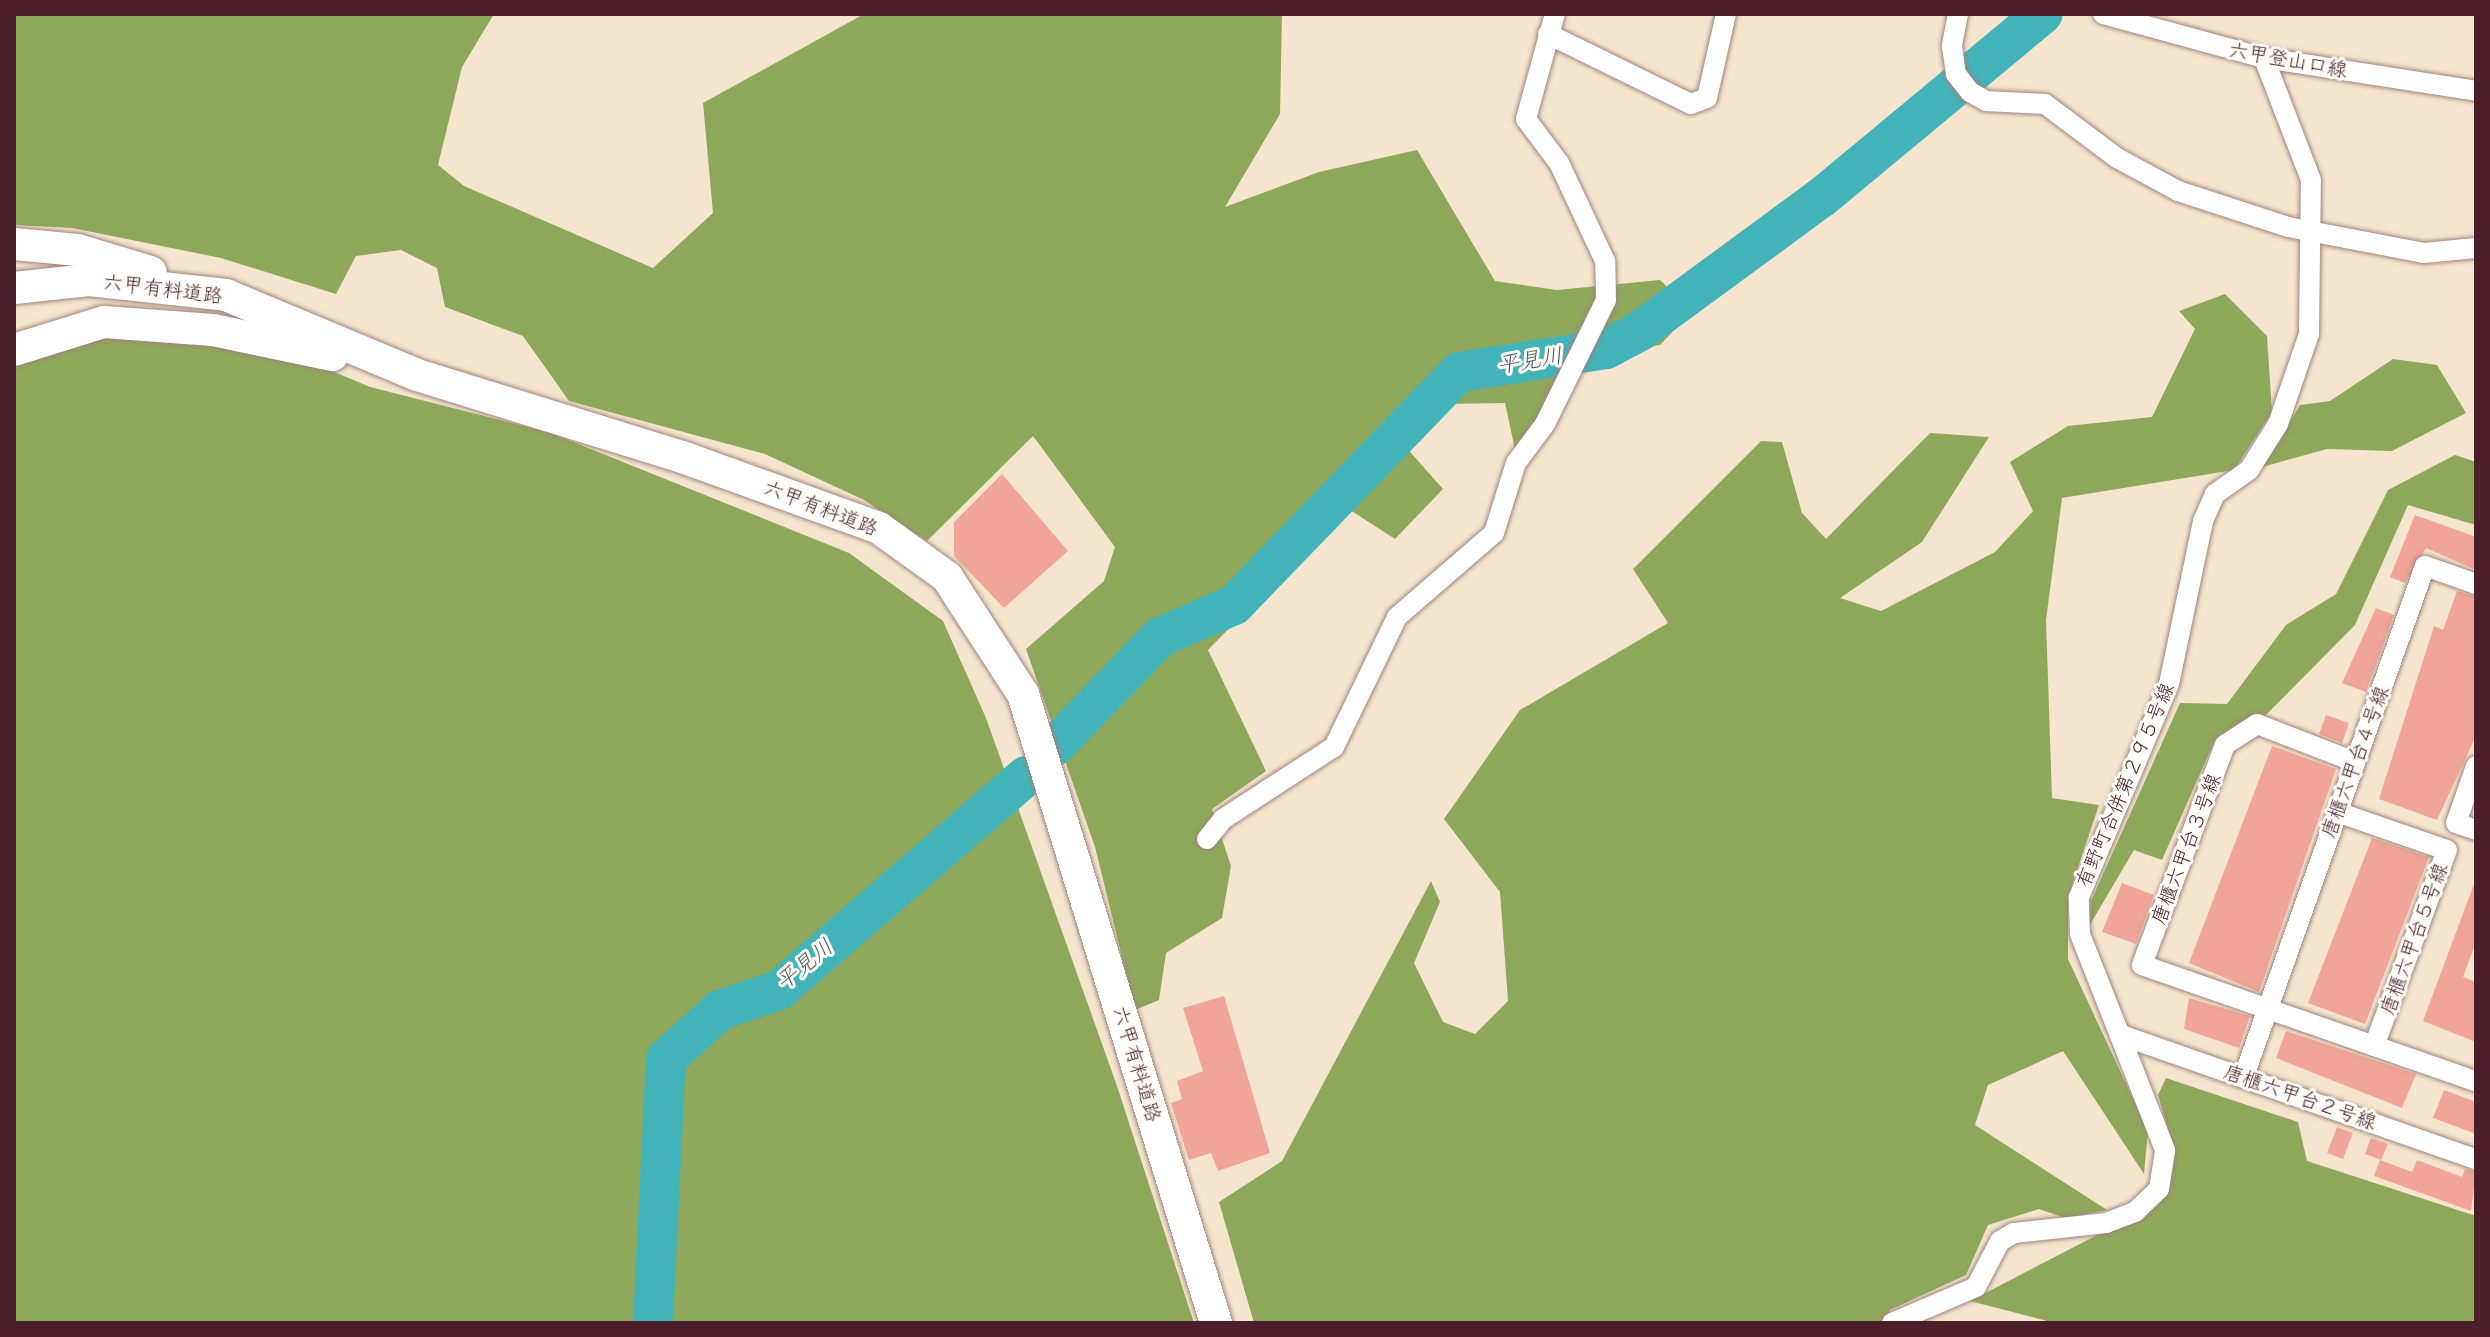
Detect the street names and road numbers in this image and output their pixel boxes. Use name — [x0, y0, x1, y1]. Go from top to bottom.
street label: 六甲登山口線 — [2227, 38, 2349, 82]
street label: 六甲有料道路 — [102, 270, 224, 308]
street label: 六甲有料道路 — [761, 475, 881, 541]
street label: 有野町合併第２９５号線 — [2071, 679, 2179, 891]
street label: 唐櫃六甲台４号線 — [2316, 683, 2394, 841]
street label: 唐櫃六甲台３号線 — [2146, 770, 2226, 928]
street label: 唐櫃六甲台５号線 — [2375, 860, 2453, 1018]
street label: 六甲有料道路 — [1108, 1003, 1166, 1125]
street label: 唐櫃六甲台２号線 — [2220, 1060, 2380, 1134]

